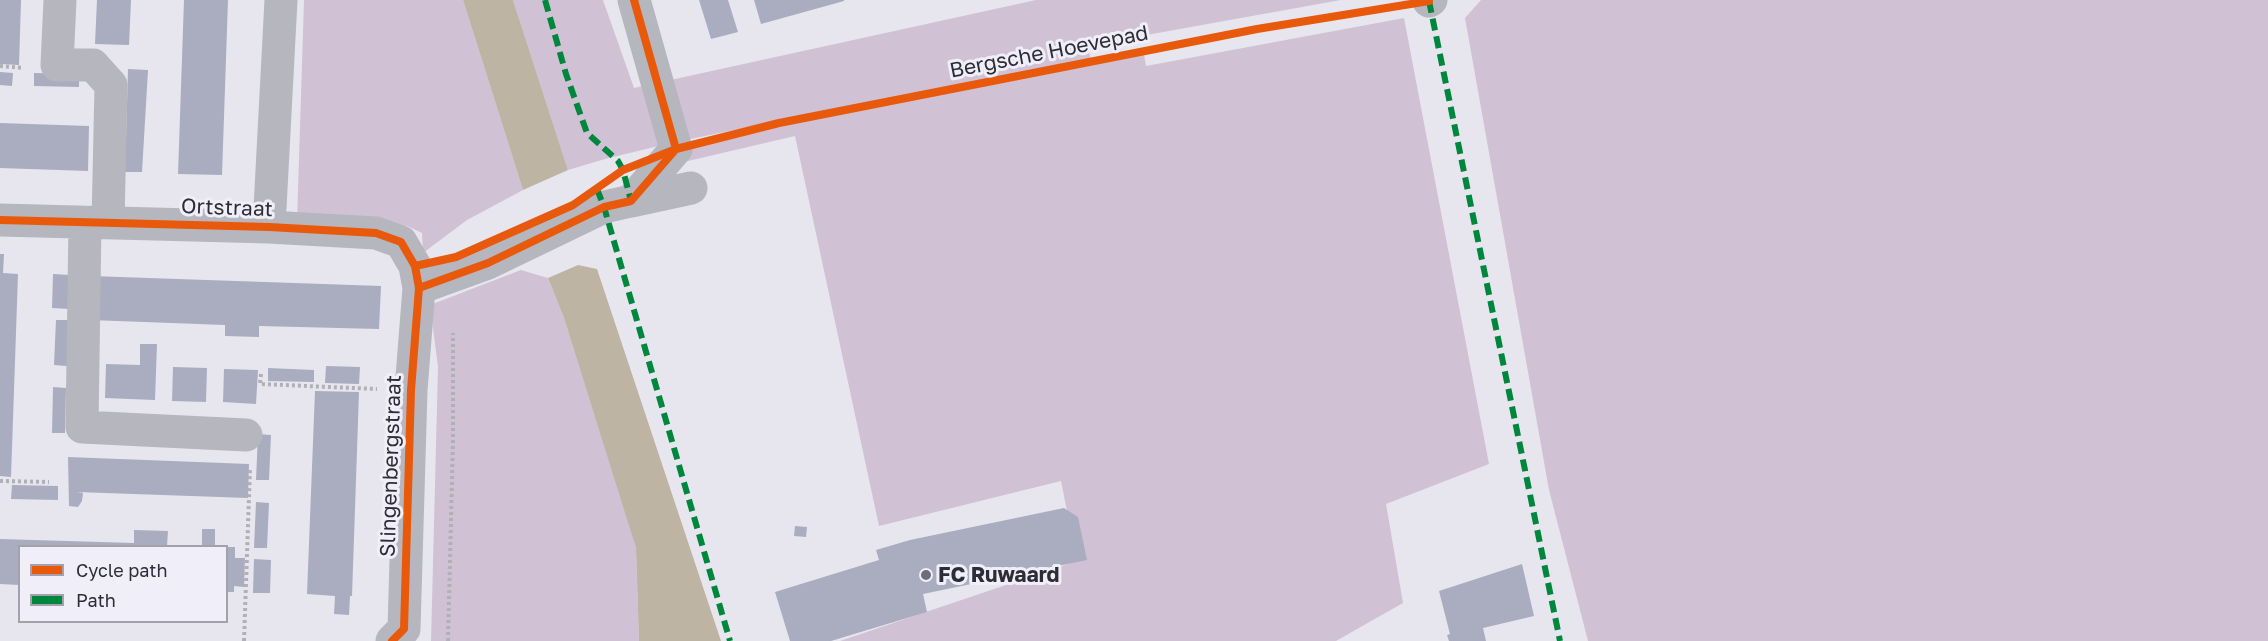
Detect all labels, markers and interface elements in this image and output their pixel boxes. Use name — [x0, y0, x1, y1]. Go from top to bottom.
street label: Bergsche Hoevepad — [948, 20, 1150, 84]
street label: Ortstraat — [181, 194, 273, 222]
street label: Slingenbergstraat — [375, 375, 407, 557]
legend — [18, 545, 228, 623]
text: Cycle path — [76, 559, 168, 581]
place label: FC Ruwaard — [938, 562, 1059, 588]
marker: FC Ruwaard — [919, 568, 933, 582]
text: Path — [76, 589, 116, 611]

